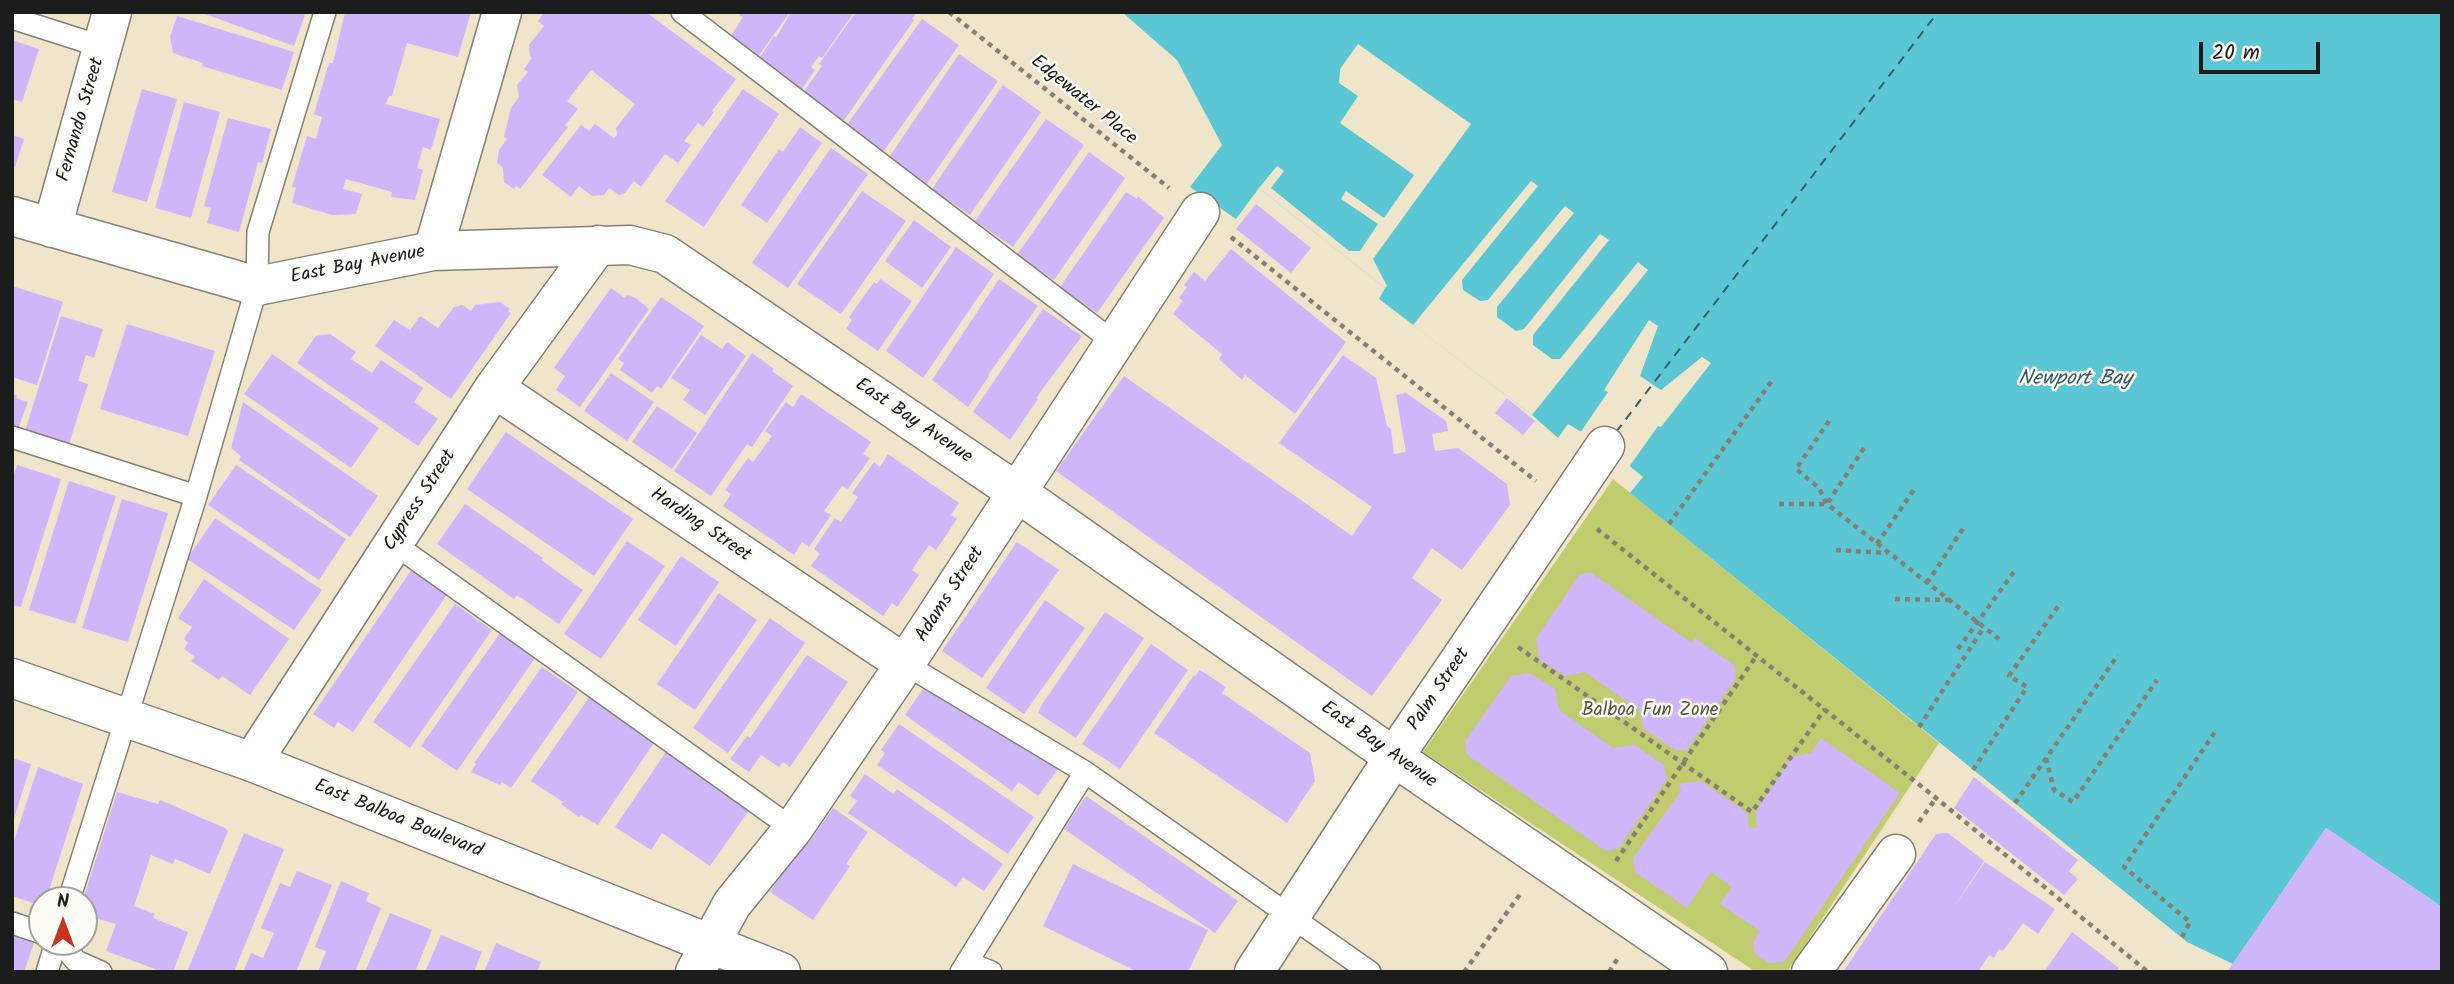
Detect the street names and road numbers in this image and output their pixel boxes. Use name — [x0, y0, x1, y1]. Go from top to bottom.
street label: Edgewater Place — [1025, 51, 1141, 151]
street label: Fernando Street — [53, 55, 111, 185]
street label: East Bay Avenue — [289, 242, 427, 290]
street label: East Bay Avenue — [850, 374, 976, 470]
street label: Cypress Street — [380, 446, 462, 556]
street label: Harding Street — [645, 484, 755, 568]
street label: Adams Street — [912, 543, 990, 647]
street label: Palm Street — [1404, 644, 1476, 736]
street label: East Bay Avenue — [1316, 697, 1440, 795]
street label: East Balboa Boulevard — [310, 776, 486, 864]

